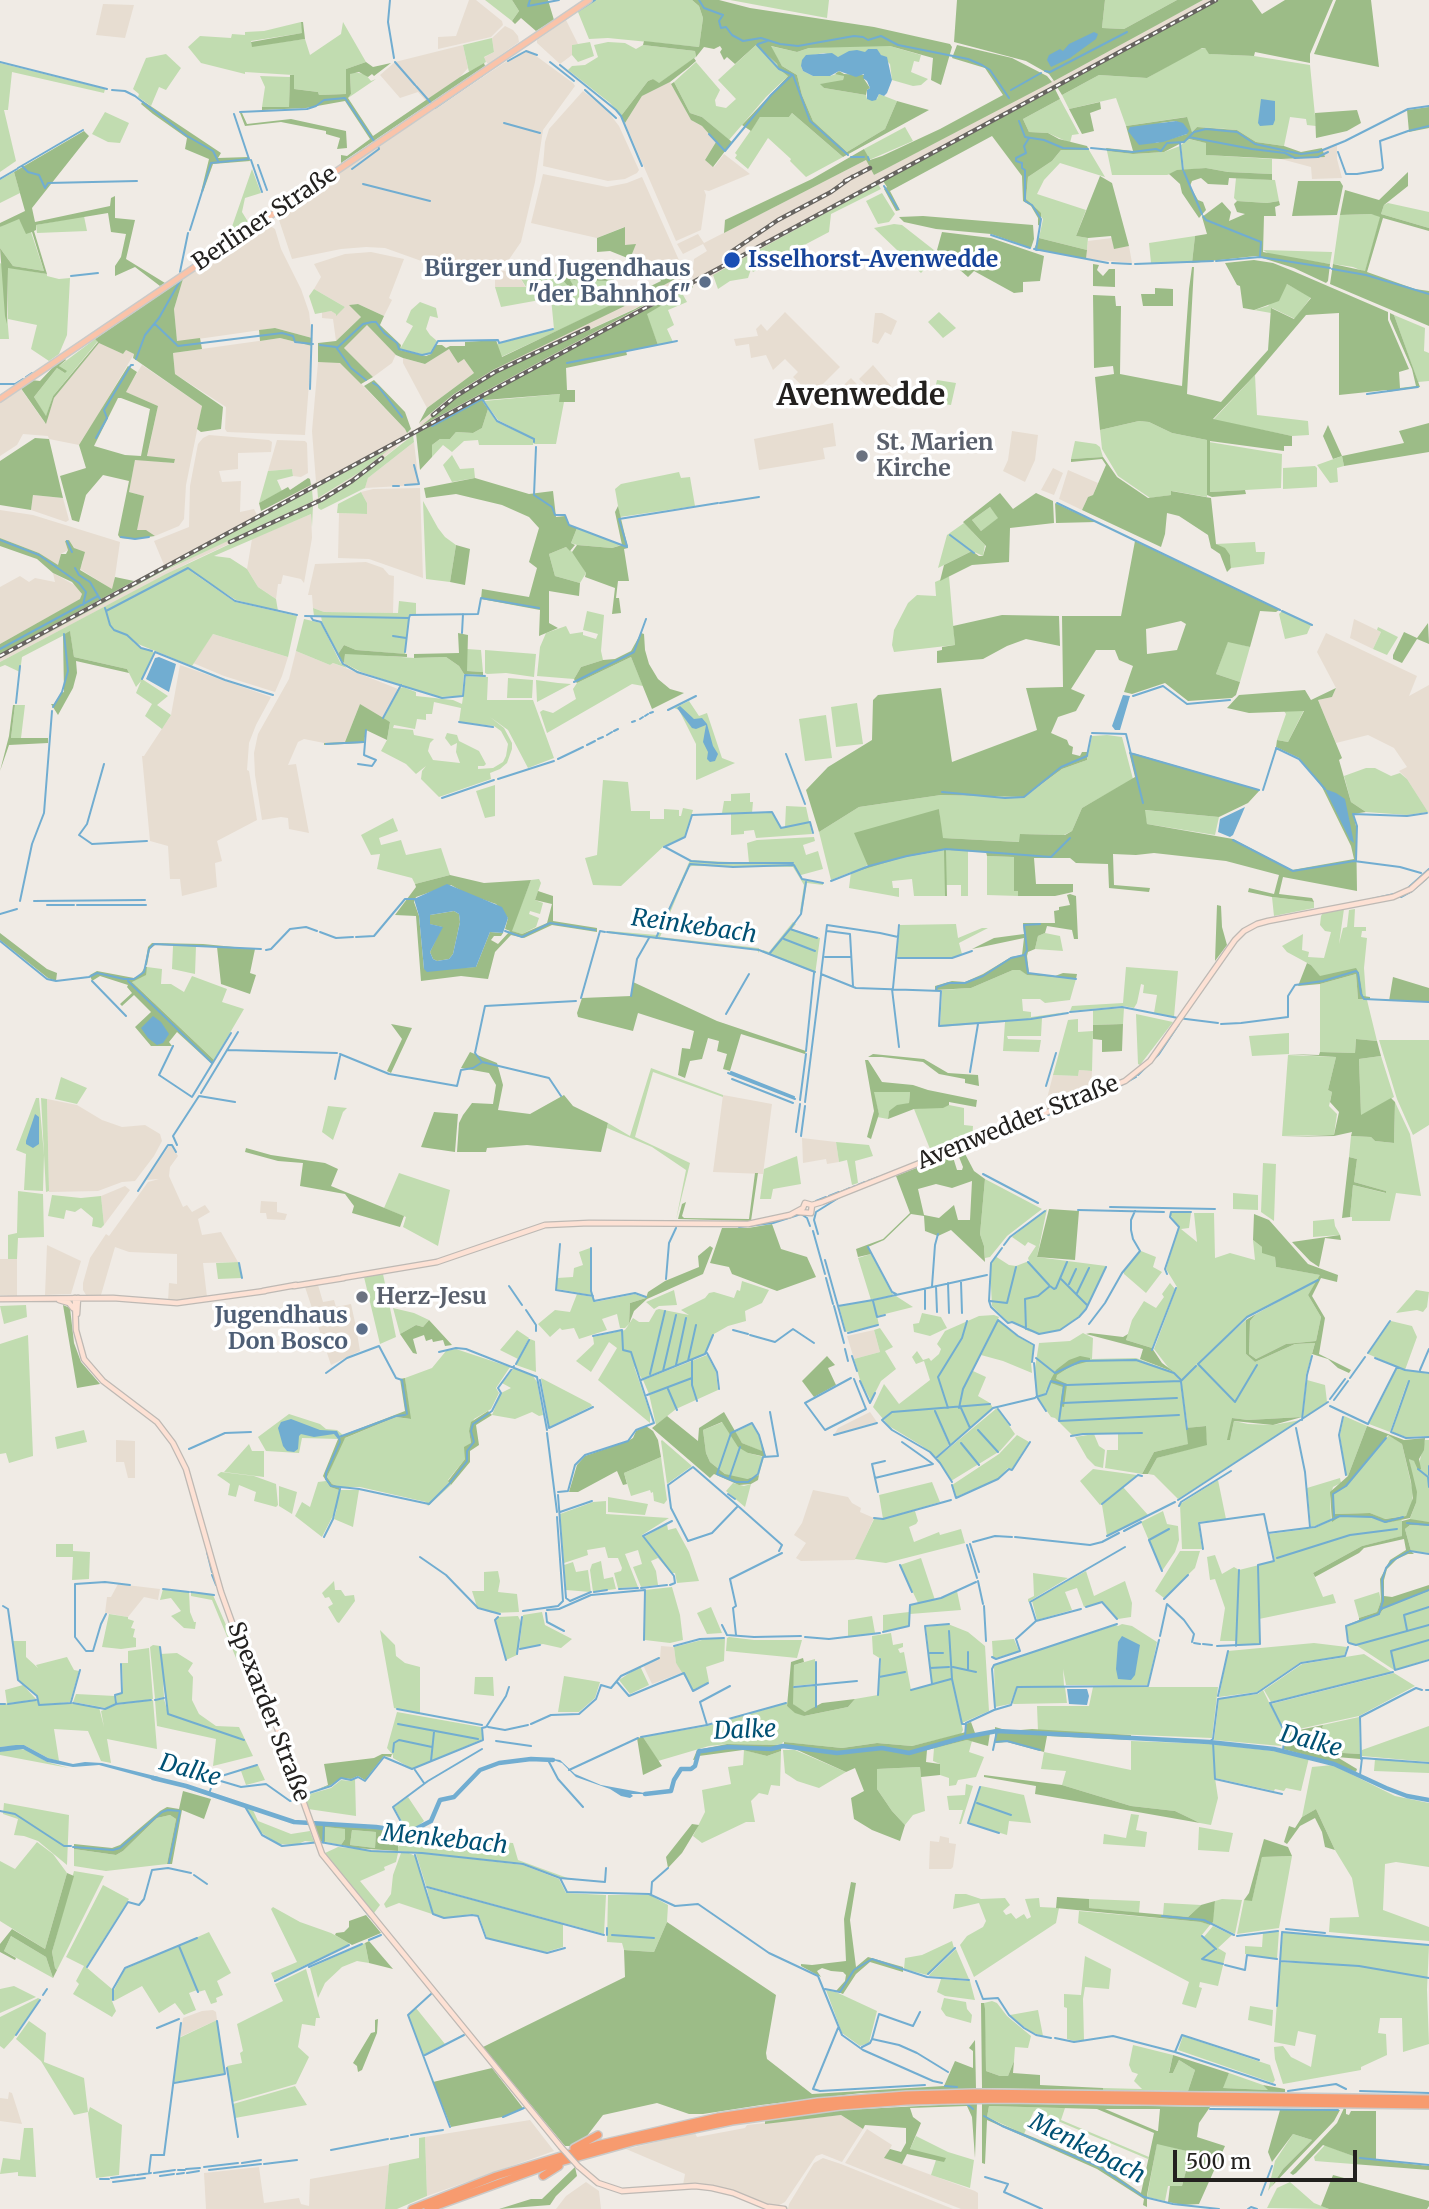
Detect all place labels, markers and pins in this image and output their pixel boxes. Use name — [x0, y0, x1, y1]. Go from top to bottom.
place label: Isselhorst-Avenwedde — [748, 246, 998, 274]
marker: Isselhorst-Avenwedde — [722, 250, 742, 270]
place label: Bürger und Jugendhaus "der Bahnhof" — [424, 255, 691, 309]
marker: Bürger und Jugendhaus "der Bahnhof" — [697, 274, 713, 290]
place label: St. Marien Kirche — [876, 429, 993, 483]
marker: St. Marien Kirche — [854, 448, 870, 464]
place label: Herz-Jesu — [376, 1283, 487, 1311]
marker: Herz-Jesu — [354, 1289, 370, 1305]
place label: Jugendhaus Don Bosco — [215, 1302, 348, 1356]
marker: Jugendhaus Don Bosco — [354, 1321, 370, 1337]

